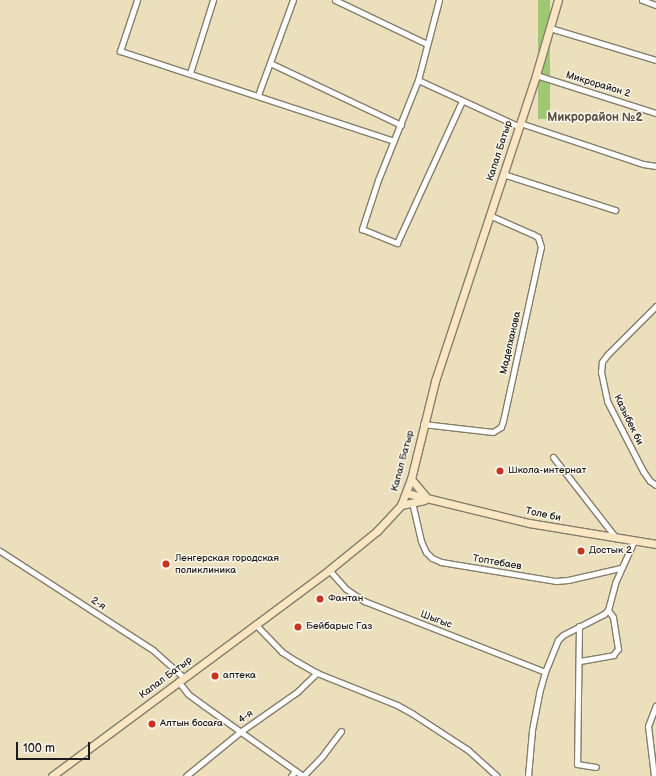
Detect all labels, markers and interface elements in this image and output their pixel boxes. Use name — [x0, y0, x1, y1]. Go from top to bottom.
street label: Микрорайон 2 — [564, 69, 632, 101]
district label: Микрорайон №2 — [547, 111, 643, 125]
street label: Капал Батыр — [485, 119, 515, 183]
street label: Маделханова — [498, 310, 524, 376]
street label: Казыбек би — [611, 393, 645, 447]
street label: Капал Батыр — [389, 429, 417, 493]
place label: Школа-интернат — [508, 465, 587, 477]
marker: Школа-интернат — [495, 466, 505, 476]
street label: Толе би — [524, 505, 562, 525]
place label: Достык 2 — [589, 545, 632, 557]
marker: Достык 2 — [576, 546, 586, 556]
place label: Ленгерская городская поликлиника — [175, 552, 279, 576]
street label: Топтебаев — [472, 553, 522, 573]
marker: Ленгерская городская поликлиника — [160, 558, 172, 570]
place label: Фантан — [328, 593, 363, 605]
marker: Фантан — [315, 594, 325, 604]
street label: 2-я — [88, 595, 108, 613]
street label: Шыгыс — [419, 609, 453, 631]
place label: Бейбарыс Газ — [306, 621, 372, 633]
marker: Бейбарыс Газ — [293, 622, 303, 632]
street label: Капал Батыр — [137, 654, 195, 702]
place label: аптека — [223, 670, 256, 682]
marker: аптека — [210, 671, 220, 681]
street label: 4-я — [236, 708, 256, 726]
place label: Алтын босаға — [160, 718, 223, 730]
marker: Алтын босаға — [147, 719, 157, 729]
scale bar — [18, 734, 92, 760]
text: 100 m — [23, 741, 55, 756]

